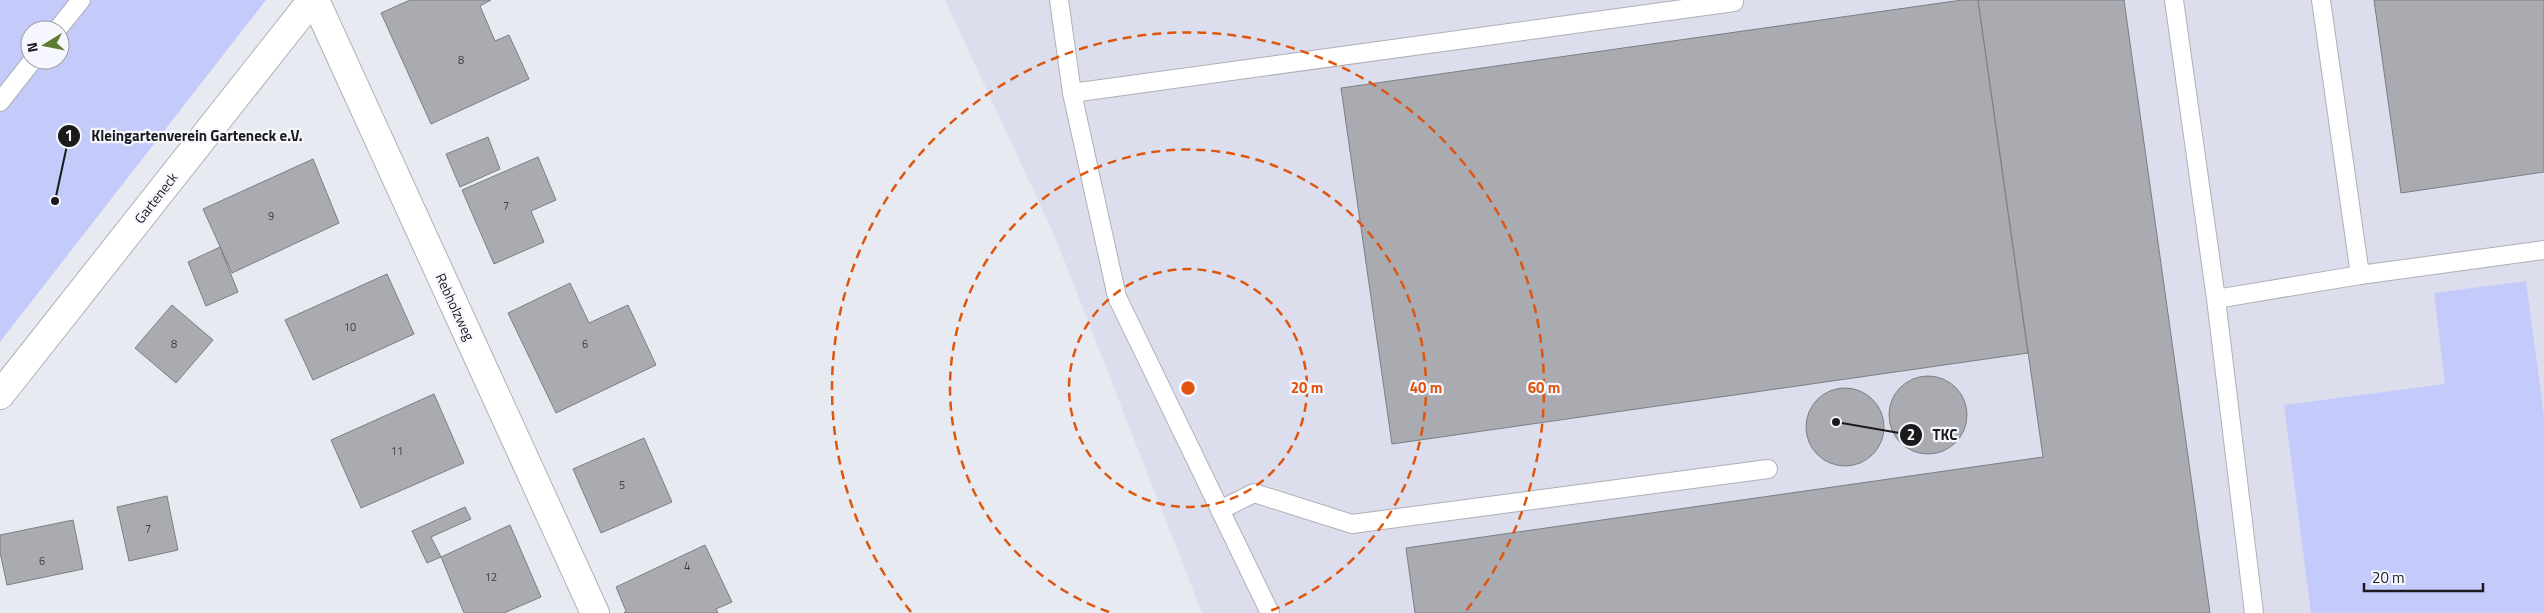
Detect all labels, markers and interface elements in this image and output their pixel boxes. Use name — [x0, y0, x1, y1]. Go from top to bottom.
north arrow — [20, 20, 70, 70]
text: N — [21, 41, 43, 54]
house number: 8 — [458, 52, 464, 68]
callout: Kleingartenverein Garteneck e.V. — [56, 121, 312, 151]
text: 1 — [65, 124, 73, 147]
text: Kleingartenverein Garteneck e.V. — [91, 124, 303, 147]
street label: Garteneck — [129, 167, 182, 228]
house number: 7 — [503, 198, 509, 214]
house number: 9 — [268, 208, 274, 224]
street label: Rebholzweg — [431, 270, 480, 344]
house number: 10 — [344, 319, 356, 335]
house number: 8 — [171, 336, 177, 352]
house number: 6 — [582, 336, 588, 352]
text: 20 m — [1291, 376, 1323, 399]
text: 40 m — [1410, 376, 1442, 399]
text: 60 m — [1528, 376, 1560, 399]
centre of rings — [1179, 379, 1197, 397]
callout: TKC — [1898, 420, 1968, 450]
text: 2 — [1907, 423, 1915, 446]
text: TKC — [1933, 423, 1957, 446]
house number: 11 — [391, 443, 403, 459]
house number: 5 — [619, 477, 625, 493]
house number: 7 — [145, 521, 151, 537]
house number: 6 — [39, 553, 45, 569]
house number: 4 — [684, 558, 690, 574]
scale bar — [2364, 560, 2483, 592]
text: 20 m — [2372, 566, 2405, 589]
house number: 12 — [485, 569, 497, 585]

